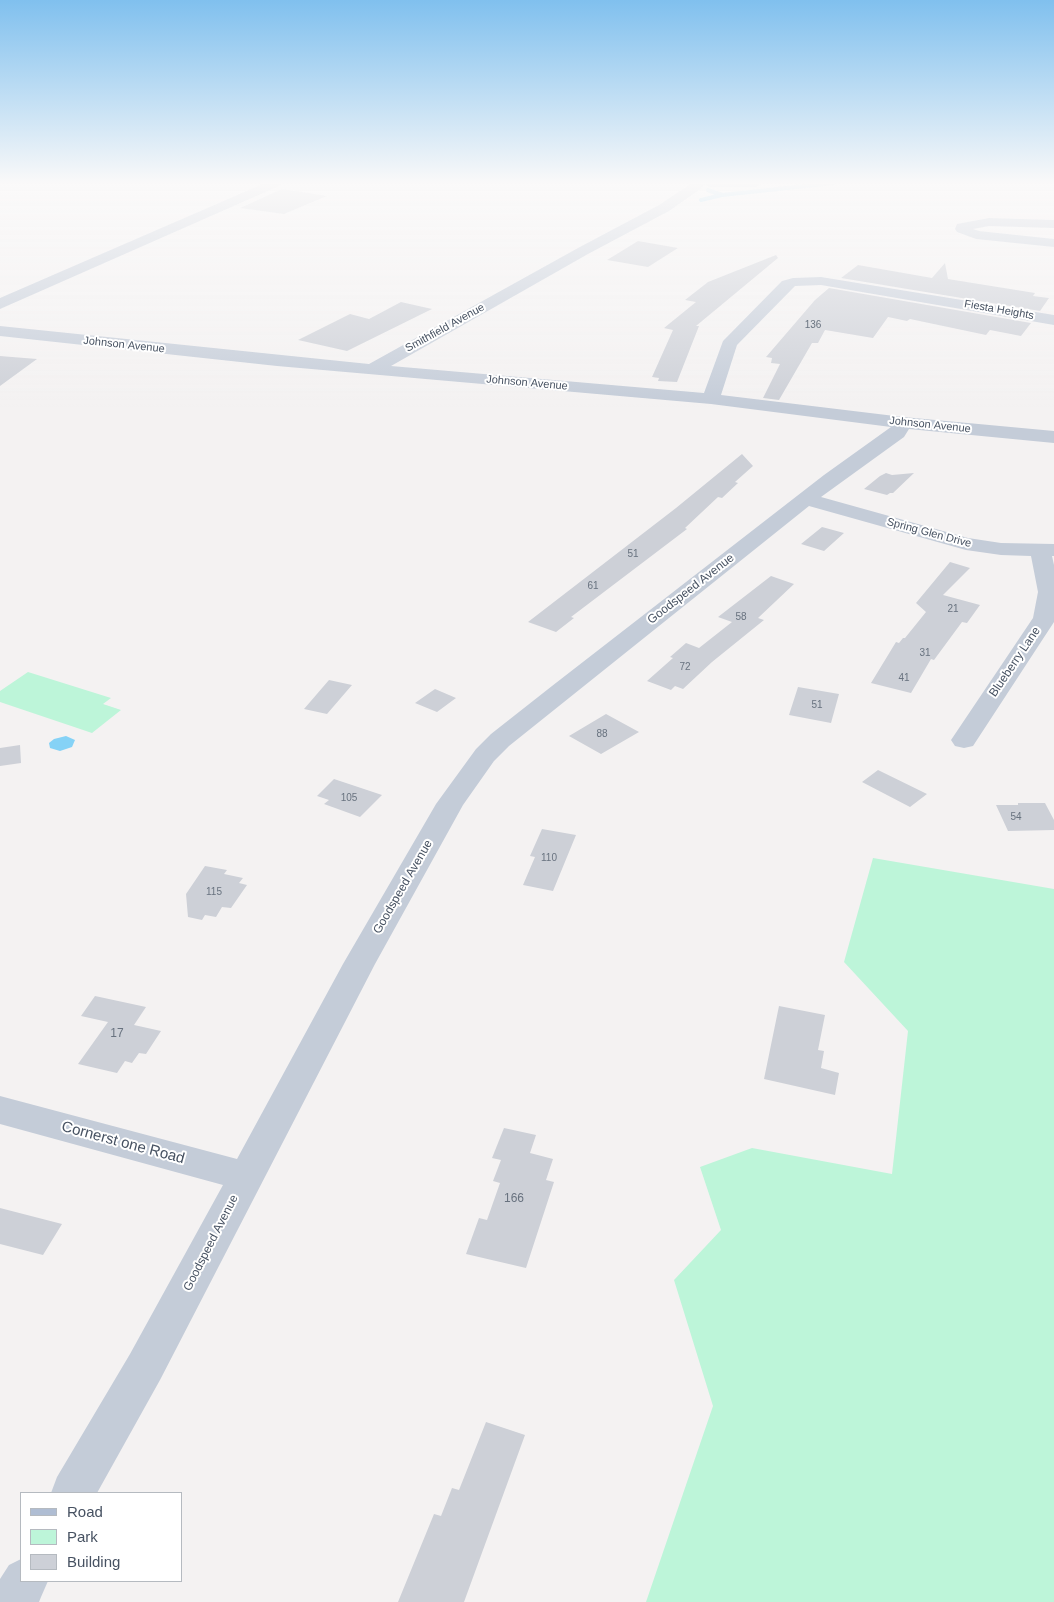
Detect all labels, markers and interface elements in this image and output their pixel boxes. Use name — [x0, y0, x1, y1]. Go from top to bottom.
street label: Fiesta Heights — [963, 297, 1035, 323]
street label: Smithfield Avenue — [403, 301, 487, 355]
house number: 136 — [805, 319, 821, 331]
street label: Johnson Avenue — [83, 334, 165, 356]
street label: Johnson Avenue — [486, 373, 568, 393]
street label: Johnson Avenue — [889, 414, 971, 436]
street label: Spring Glen Drive — [885, 515, 973, 551]
house number: 51 — [627, 548, 639, 560]
street label: Goodspeed Avenue — [645, 551, 737, 627]
house number: 61 — [587, 580, 599, 592]
house number: 21 — [947, 603, 959, 615]
house number: 58 — [735, 611, 747, 623]
street label: Blueberry Lane — [986, 624, 1044, 700]
house number: 31 — [919, 647, 931, 659]
house number: 72 — [679, 661, 691, 673]
house number: 41 — [898, 672, 910, 684]
house number: 51 — [811, 699, 823, 711]
house number: 88 — [596, 728, 608, 740]
house number: 105 — [341, 792, 357, 804]
house number: 54 — [1010, 811, 1022, 823]
street label: Goodspeed Avenue — [370, 838, 436, 936]
house number: 110 — [541, 852, 557, 864]
house number: 115 — [206, 886, 222, 898]
house number: 17 — [110, 1027, 124, 1041]
street label: Cornerst one Road — [59, 1118, 187, 1168]
house number: 166 — [504, 1192, 524, 1206]
street label: Goodspeed Avenue — [181, 1193, 241, 1293]
legend — [20, 1492, 182, 1582]
text: Road — [67, 1503, 103, 1520]
text: Park — [67, 1528, 98, 1545]
text: Building — [67, 1553, 120, 1570]

